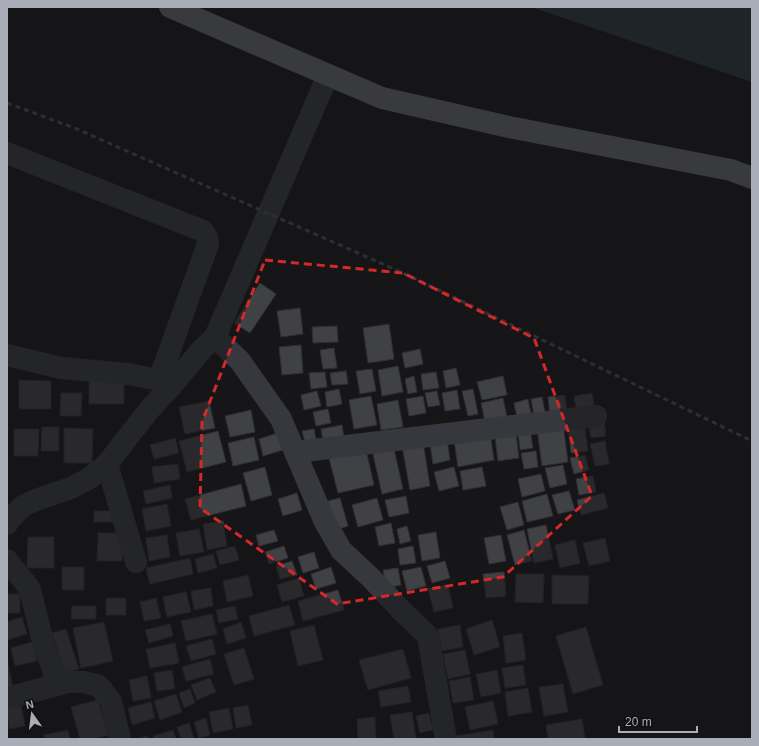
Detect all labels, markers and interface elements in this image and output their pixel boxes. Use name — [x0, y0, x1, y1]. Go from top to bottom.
north arrow — [12, 694, 52, 734]
text: N — [24, 698, 35, 711]
scale bar — [619, 708, 697, 734]
text: 20 m — [625, 715, 652, 729]

